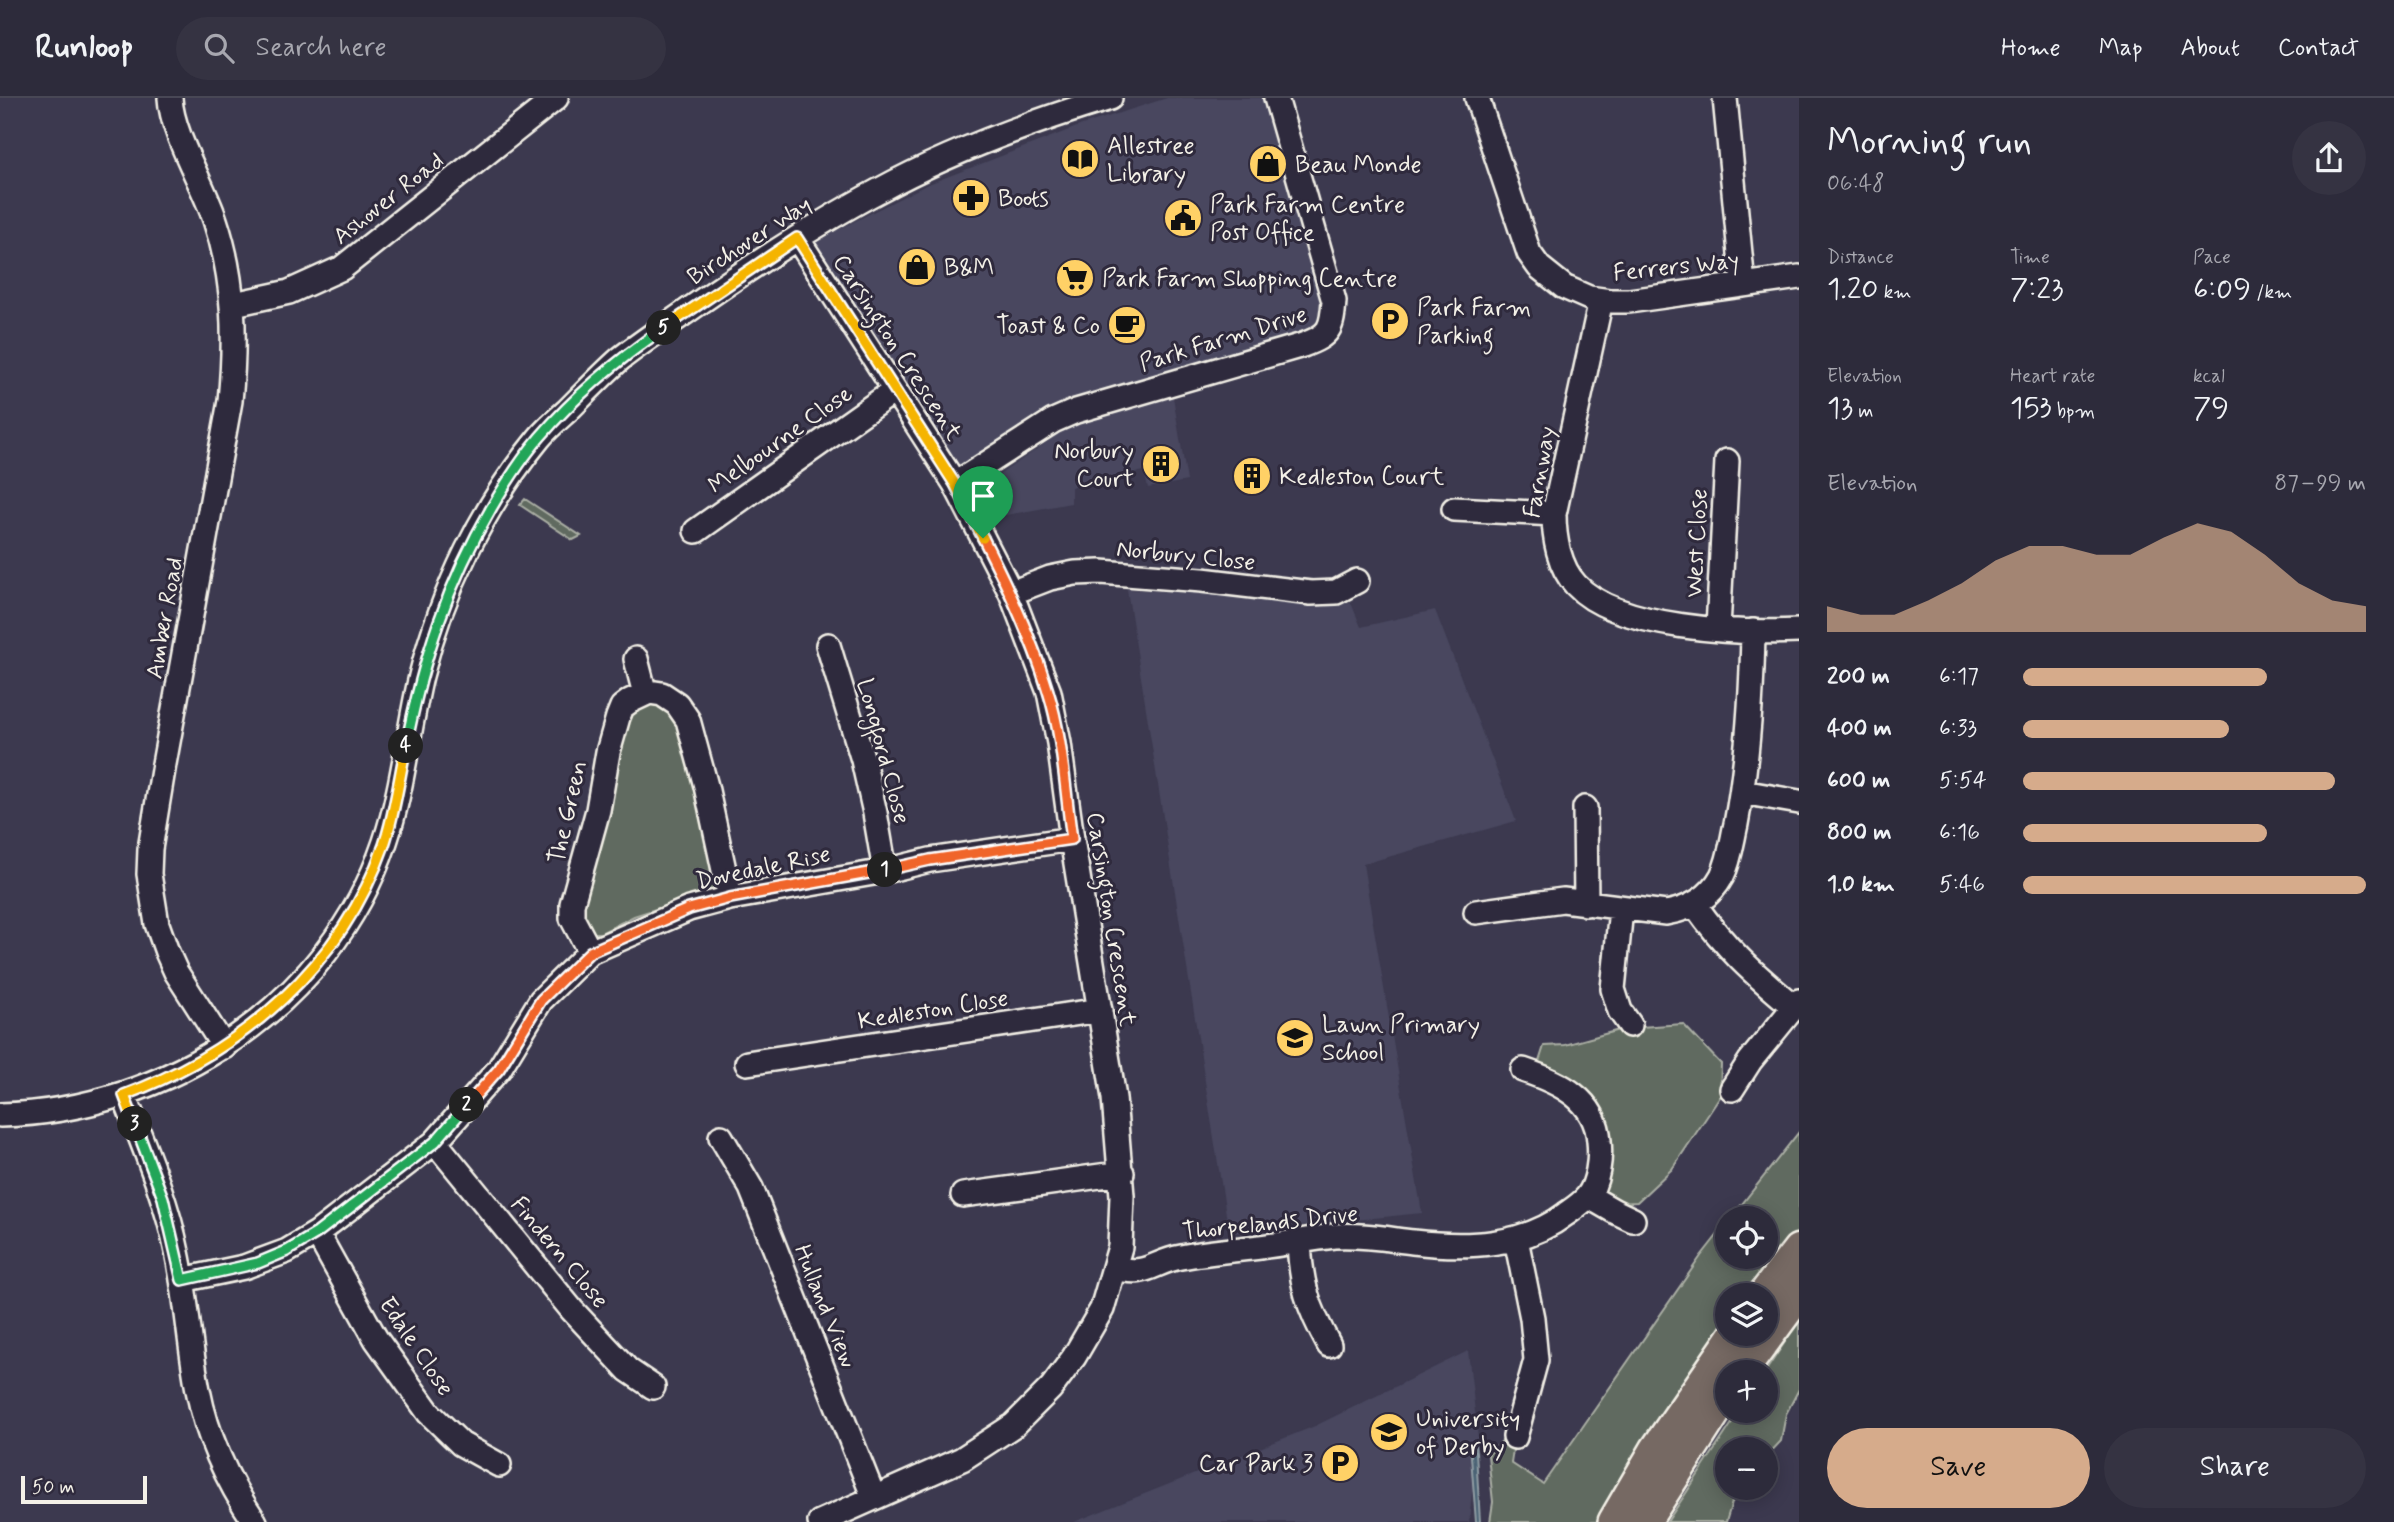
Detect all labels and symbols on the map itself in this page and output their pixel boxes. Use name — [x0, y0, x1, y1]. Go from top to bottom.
place label: Allestree Library — [1107, 131, 1195, 190]
library icon: Allestree Library — [1059, 138, 1101, 180]
shop icon: Beau Monde — [1247, 143, 1289, 185]
street label: Ashover Road — [327, 146, 451, 252]
place label: Beau Monde — [1295, 150, 1422, 181]
pharmacy icon: Boots — [950, 177, 992, 219]
place label: Boots — [998, 184, 1049, 215]
street label: Birchover Way — [682, 190, 818, 293]
place label: Park Farm Centre Post Office — [1210, 190, 1405, 249]
public building icon: Park Farm Centre Post Office — [1162, 197, 1204, 239]
street label: Ferrers Way — [1612, 245, 1741, 290]
shop icon: B&M — [896, 246, 938, 288]
street label: Carsington Crescent — [822, 249, 969, 449]
place label: B&M — [944, 253, 994, 284]
supermarket icon: Park Farm Shopping Centre — [1054, 257, 1096, 299]
place label: Park Farm Shopping Centre — [1102, 264, 1397, 295]
place label: Park Farm Parking — [1417, 293, 1531, 355]
street label: Park Farm Drive — [1136, 299, 1311, 380]
parking icon: Park Farm Parking — [1369, 300, 1411, 342]
cafe icon: Toast & Co — [1106, 304, 1148, 346]
pin: 5 — [646, 310, 682, 345]
place label: Toast & Co — [996, 311, 1100, 342]
street label: Melbourne Close — [702, 379, 859, 502]
street label: Farnway — [1517, 424, 1564, 521]
place label: Norbury Court — [1054, 436, 1134, 495]
building icon: Norbury Court — [1140, 443, 1182, 485]
building icon: Kedleston Court — [1231, 455, 1273, 497]
place label: Kedleston Court — [1279, 462, 1444, 493]
pin — [953, 466, 1013, 538]
street label: West Close — [1679, 488, 1716, 598]
street label: Norbury Close — [1115, 534, 1257, 579]
street label: Amber Road — [140, 555, 191, 681]
street label: Longford Close — [846, 675, 917, 828]
pin: 4 — [388, 728, 424, 764]
street label: The Green — [542, 758, 595, 867]
street label: Carsington Crescent — [1075, 810, 1143, 1029]
street label: Dovedale Rise — [693, 839, 833, 898]
pin: 1 — [868, 852, 903, 888]
street label: Kedleston Close — [856, 983, 1011, 1038]
place label: Lawn Primary School — [1322, 1010, 1480, 1069]
school or university icon: Lawn Primary School — [1274, 1017, 1316, 1059]
pin: 2 — [449, 1088, 484, 1122]
pin: 3 — [118, 1107, 152, 1142]
street label: Findern Close — [503, 1190, 615, 1316]
street label: Thorpelands Drive — [1181, 1199, 1360, 1248]
street label: Hulland View — [786, 1240, 863, 1373]
street label: Edale Close — [371, 1291, 460, 1403]
place label: University of Derby — [1416, 1404, 1520, 1463]
school or university icon: University of Derby — [1368, 1411, 1410, 1453]
parking icon: Car Park 3 — [1319, 1442, 1361, 1484]
place label: Car Park 3 — [1199, 1449, 1313, 1480]
scale bar — [21, 1473, 147, 1505]

